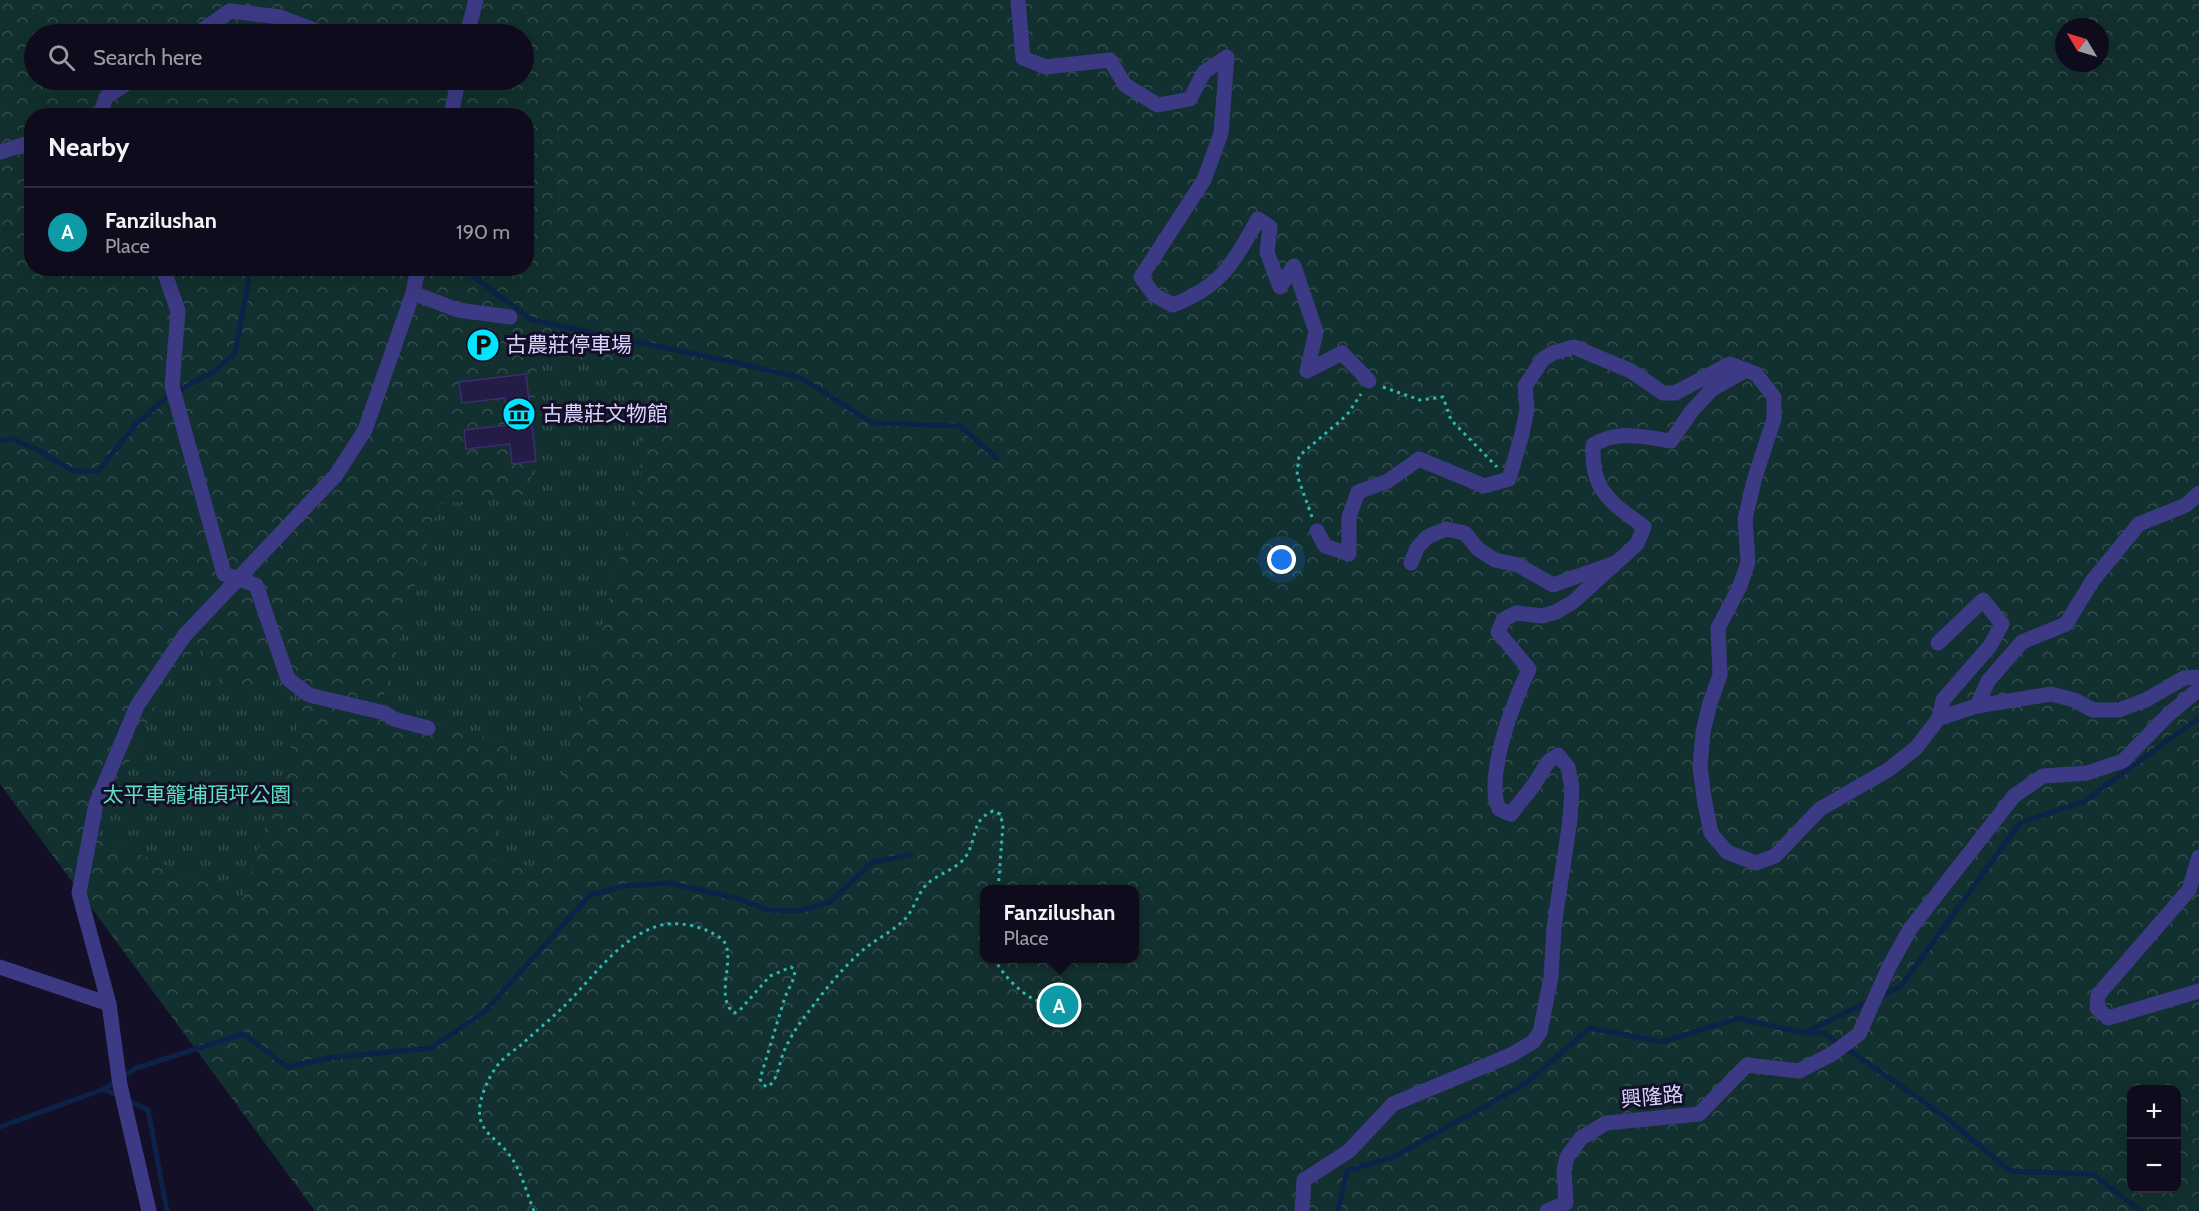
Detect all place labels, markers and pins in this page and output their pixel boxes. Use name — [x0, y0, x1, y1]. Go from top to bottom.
parking icon: 古農莊停車場 — [465, 327, 501, 363]
place label: 古農莊停車場 — [506, 332, 632, 357]
museum icon: 古農莊文物館 — [501, 396, 537, 432]
place label: 古農莊文物館 — [542, 401, 668, 426]
pin: A — [1040, 982, 1078, 1028]

